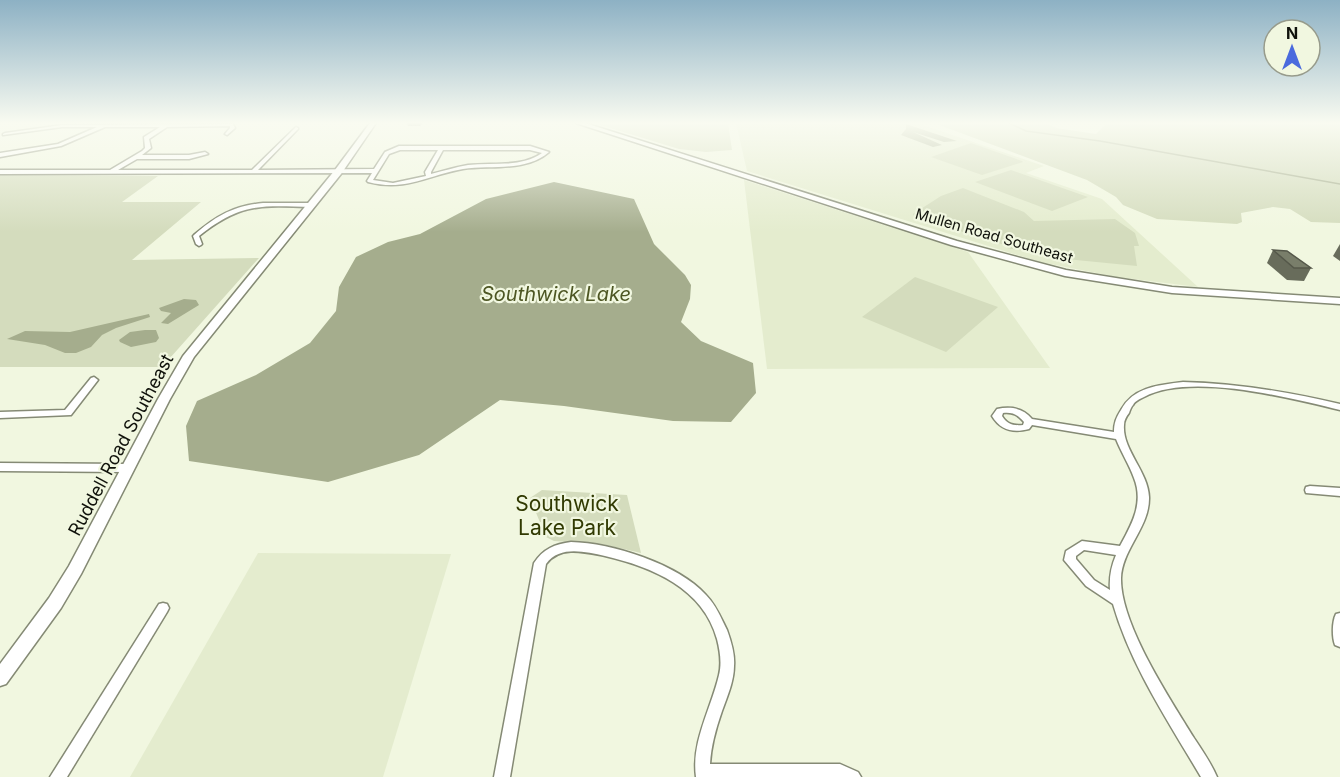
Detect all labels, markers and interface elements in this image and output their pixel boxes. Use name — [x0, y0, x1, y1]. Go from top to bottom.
north arrow — [1262, 18, 1322, 78]
text: N — [1286, 23, 1298, 43]
street label: Mullen Road Southeast — [913, 204, 1075, 267]
water label: Southwick Lake — [481, 282, 631, 306]
street label: Ruddell Road Southeast — [64, 350, 177, 539]
park label: Southwick Lake Park — [515, 491, 619, 540]

